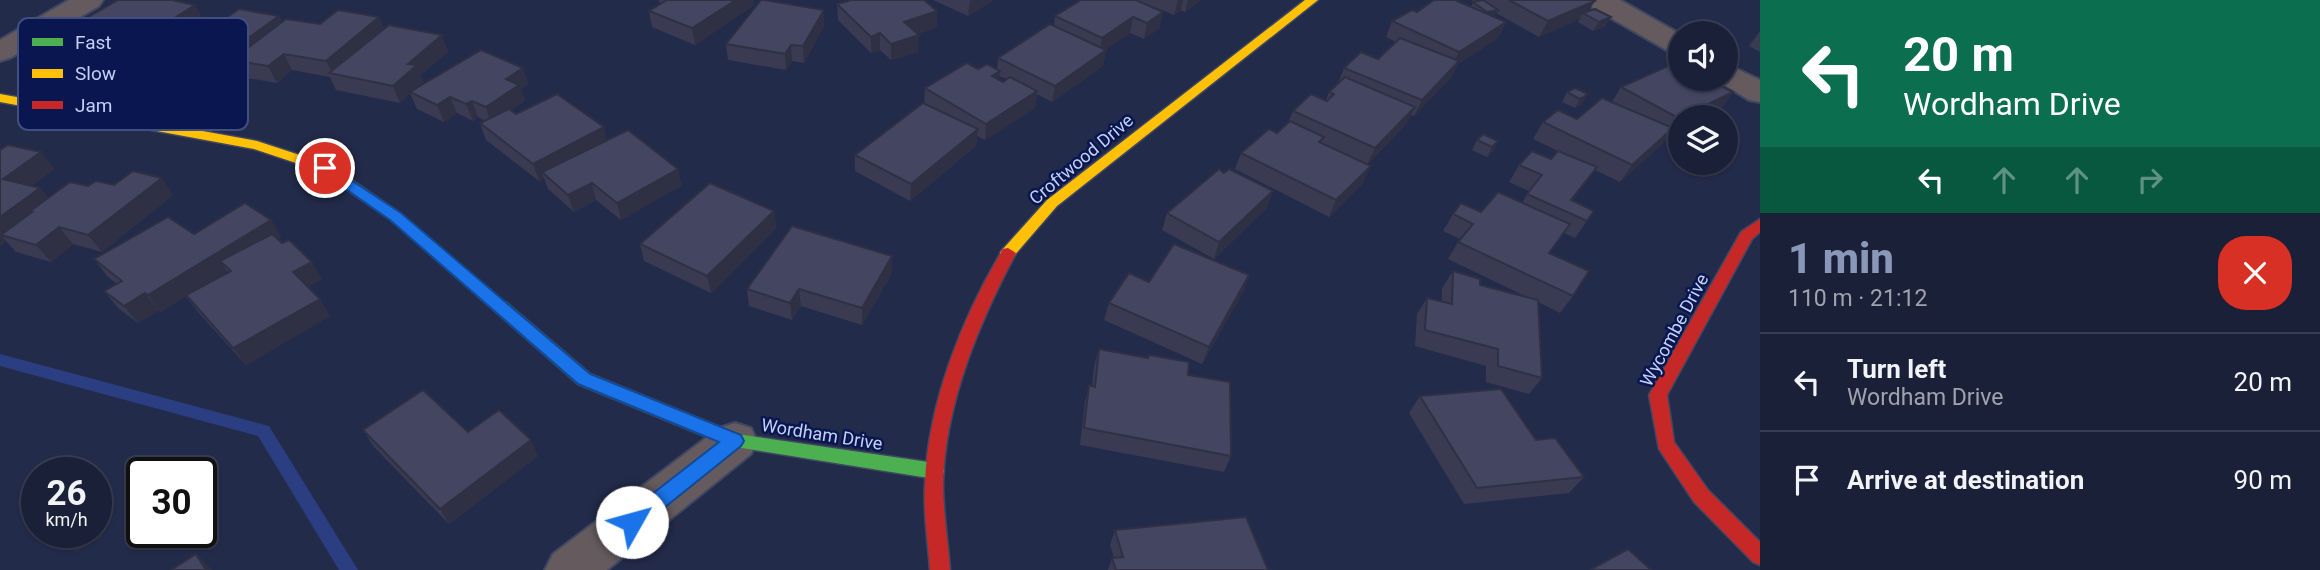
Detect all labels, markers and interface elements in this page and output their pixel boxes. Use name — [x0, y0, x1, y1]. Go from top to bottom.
legend — [18, 18, 248, 130]
map controls — [1668, 21, 1738, 175]
button: sound — [1668, 21, 1738, 91]
text: 20 m — [1903, 26, 2014, 83]
icon: left — [1788, 28, 1879, 119]
text: Fast — [75, 31, 112, 54]
text: Slow — [75, 62, 116, 85]
text: Wordham Drive — [1903, 85, 2121, 123]
text: Jam — [75, 94, 112, 117]
button: layers — [1668, 105, 1738, 175]
street label: Croftwood Drive — [1025, 109, 1137, 209]
pin — [295, 138, 355, 198]
icon: arrive — [306, 149, 344, 187]
icon: left — [1912, 161, 1950, 199]
icon: ahead — [1985, 161, 2023, 199]
icon: ahead — [2058, 161, 2096, 199]
icon: right — [2131, 161, 2169, 199]
text: 1 min — [1788, 234, 1894, 283]
button: close — [2218, 236, 2292, 310]
street label: Wycombe Drive — [1636, 270, 1712, 390]
text: 110 m · 21:12 — [1788, 285, 1927, 312]
text: Turn left — [1847, 354, 1946, 384]
icon: left — [1788, 363, 1826, 401]
text: 20 m — [2234, 367, 2292, 397]
text: Wordham Drive — [1847, 384, 2003, 411]
street label: Wordham Drive — [760, 414, 884, 454]
speed limit sign: 30 — [126, 457, 217, 548]
icon: arrive — [1788, 461, 1826, 499]
text: Arrive at destination — [1847, 465, 2084, 495]
text: 90 m — [2234, 465, 2292, 495]
text: 26 — [46, 473, 87, 514]
position arrow — [595, 485, 669, 559]
text: km/h — [45, 509, 88, 530]

